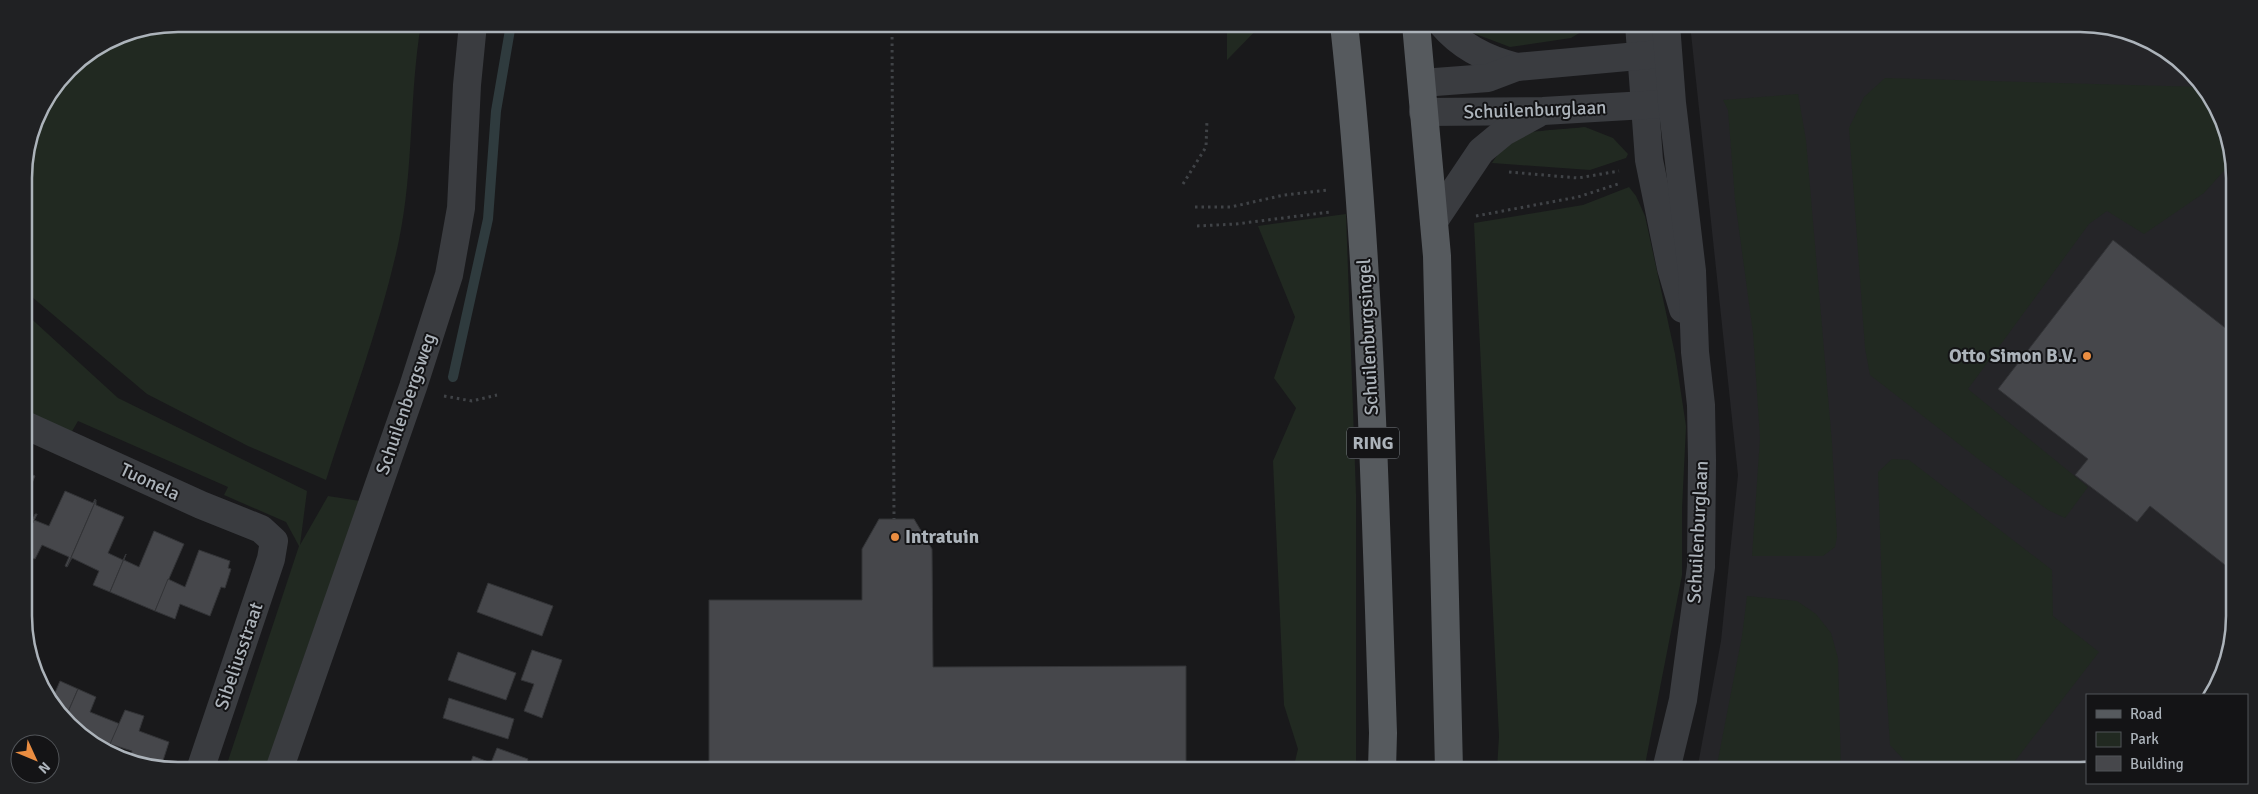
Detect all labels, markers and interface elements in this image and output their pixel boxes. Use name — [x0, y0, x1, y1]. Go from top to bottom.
street label: Schuilenburglaan — [1463, 96, 1607, 124]
street label: Schuilenburgsingel — [1352, 258, 1384, 416]
street label: Schuilenbergsweg — [371, 330, 441, 478]
place label: Otto Simon B.V. — [1949, 344, 2077, 368]
marker: Otto Simon B.V. — [2081, 350, 2093, 362]
road number: RING — [1347, 428, 1399, 458]
street label: Tuonela — [116, 458, 184, 506]
street label: Schuilenburglaan — [1682, 460, 1714, 604]
place label: Intratuin — [905, 525, 979, 549]
marker: Intratuin — [889, 531, 901, 543]
street label: Sibeliusstraat — [209, 599, 269, 713]
legend — [2086, 694, 2248, 784]
text: Road — [2130, 705, 2162, 723]
text: Park — [2130, 730, 2159, 748]
north arrow — [10, 734, 60, 784]
text: Building — [2130, 755, 2184, 773]
text: N — [34, 758, 53, 777]

